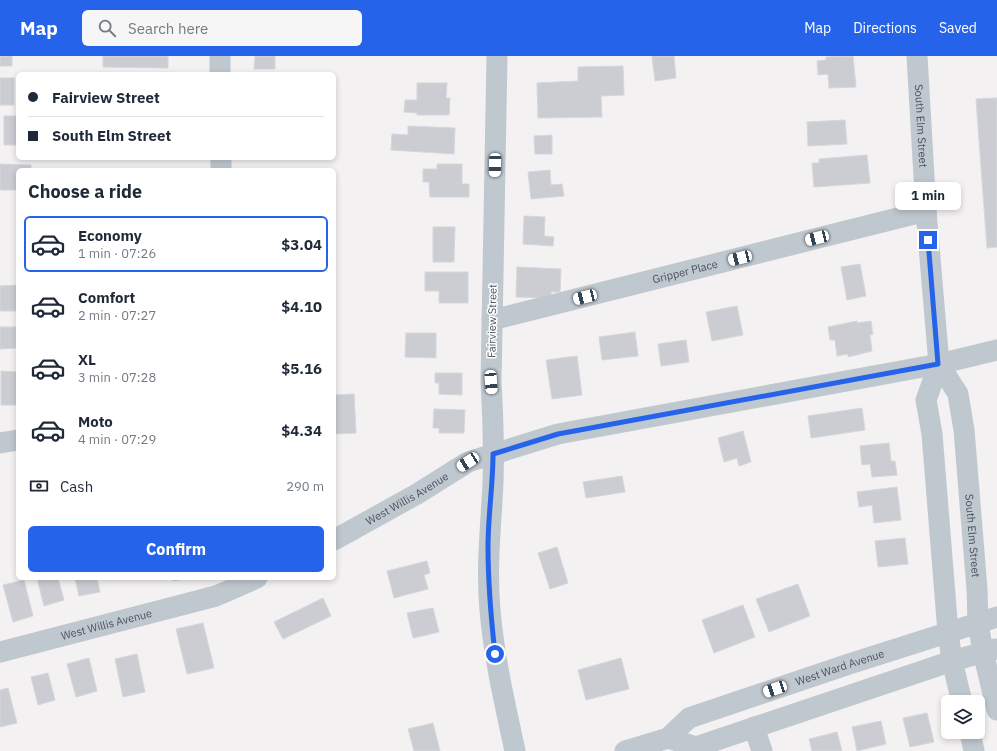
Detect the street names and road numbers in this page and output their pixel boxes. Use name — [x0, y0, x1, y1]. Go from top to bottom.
street label: South Elm Street — [912, 84, 930, 168]
street label: Gripper Place — [651, 257, 719, 286]
street label: Fairview Street — [484, 284, 500, 358]
street label: West Willis Avenue — [363, 469, 451, 528]
street label: South Elm Street — [962, 493, 983, 578]
street label: West Willis Avenue — [59, 606, 153, 643]
street label: West Ward Avenue — [794, 646, 886, 689]

